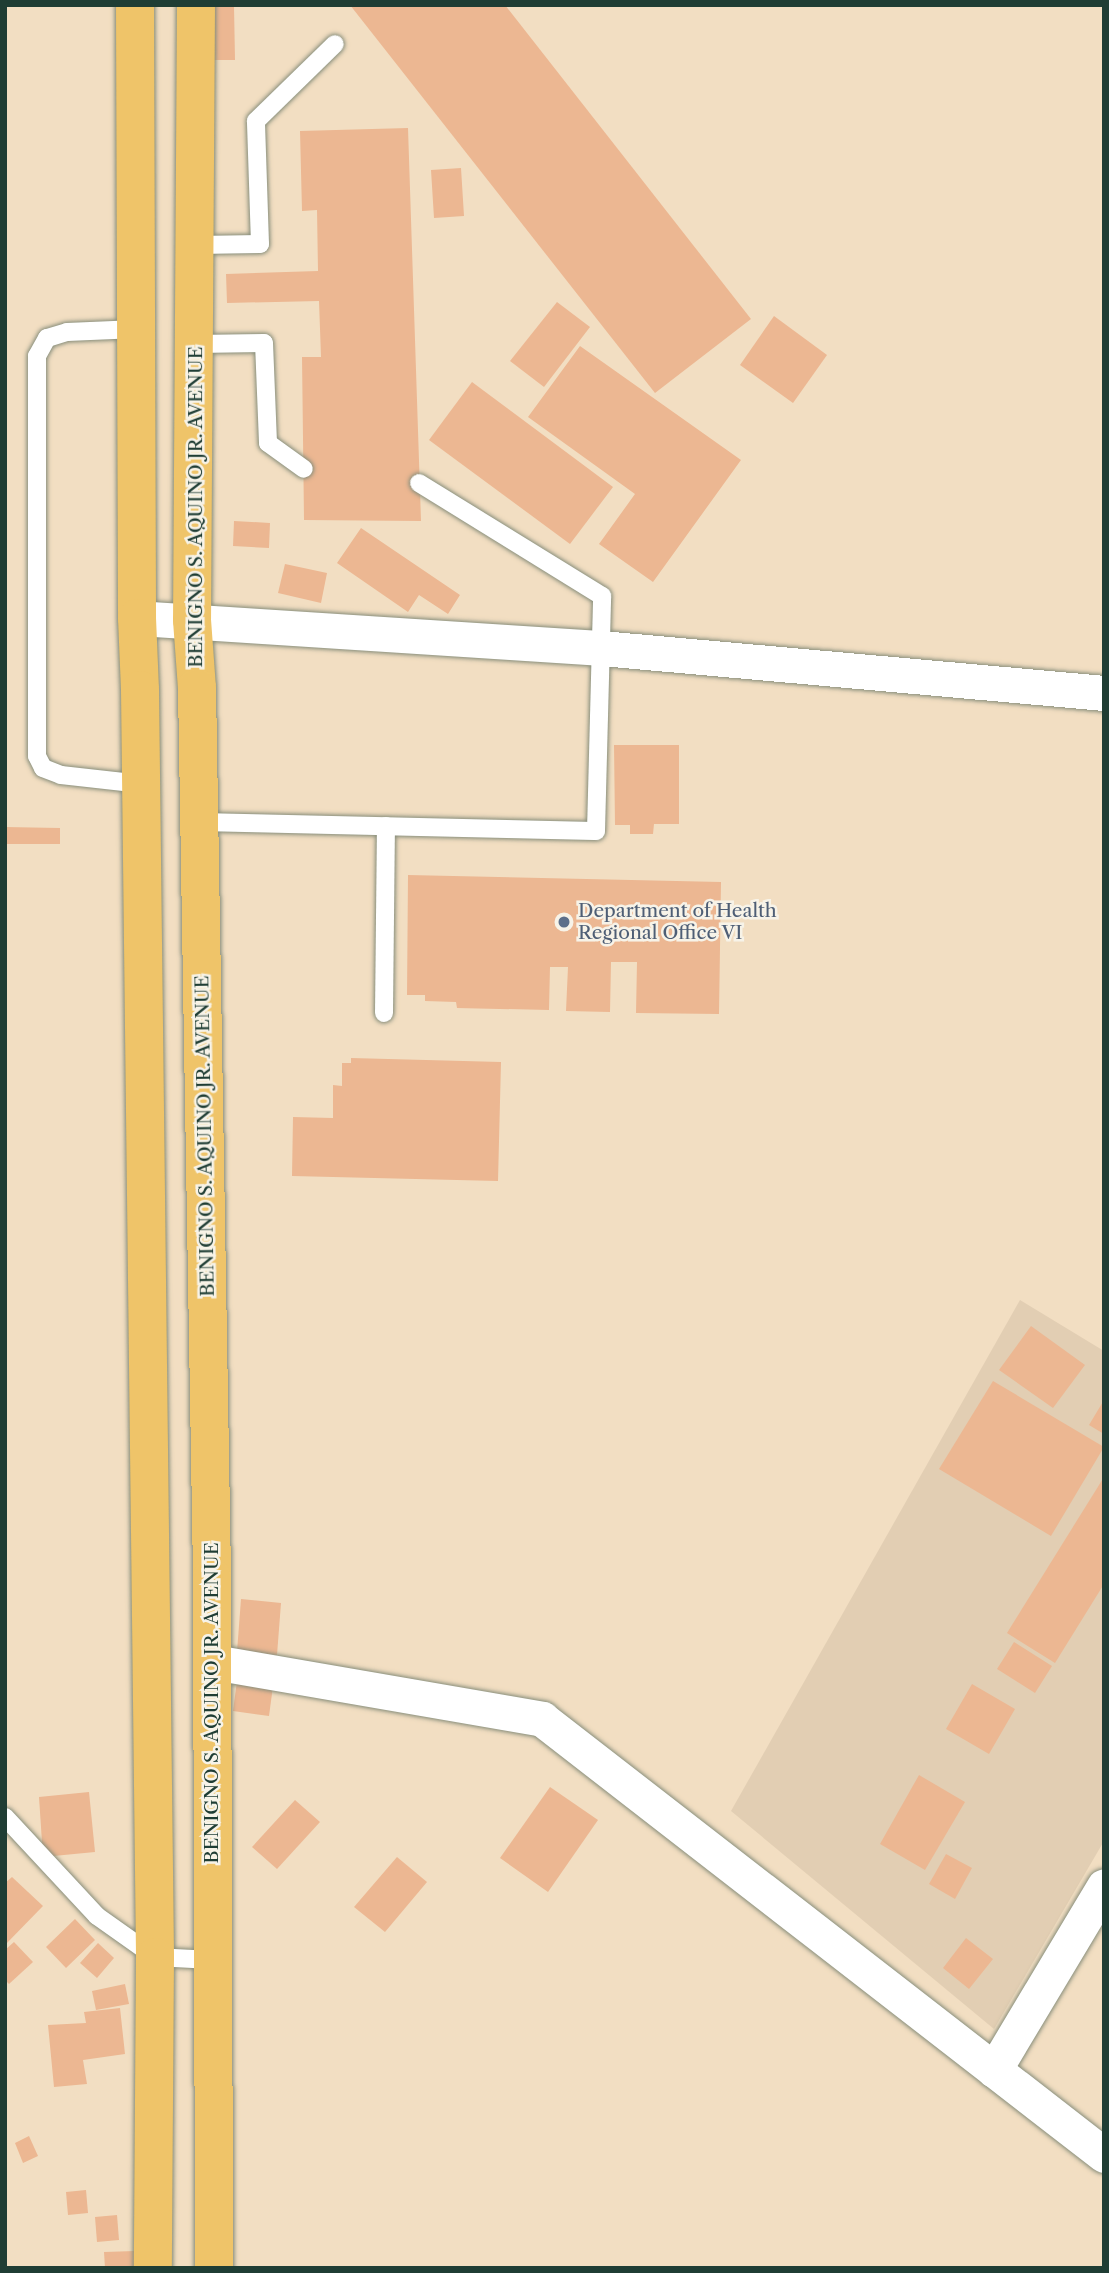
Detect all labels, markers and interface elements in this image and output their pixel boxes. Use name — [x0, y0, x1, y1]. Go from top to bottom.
street label: BENIGNO S. AQUINO JR. AVENUE — [185, 345, 207, 669]
place label: Department of Health Regional Office VI — [578, 900, 777, 944]
marker: Department of Health Regional Office VI — [556, 914, 572, 930]
street label: BENIGNO S. AQUINO JR. AVENUE — [191, 974, 219, 1298]
street label: BENIGNO S. AQUINO JR. AVENUE — [201, 1541, 223, 1865]

